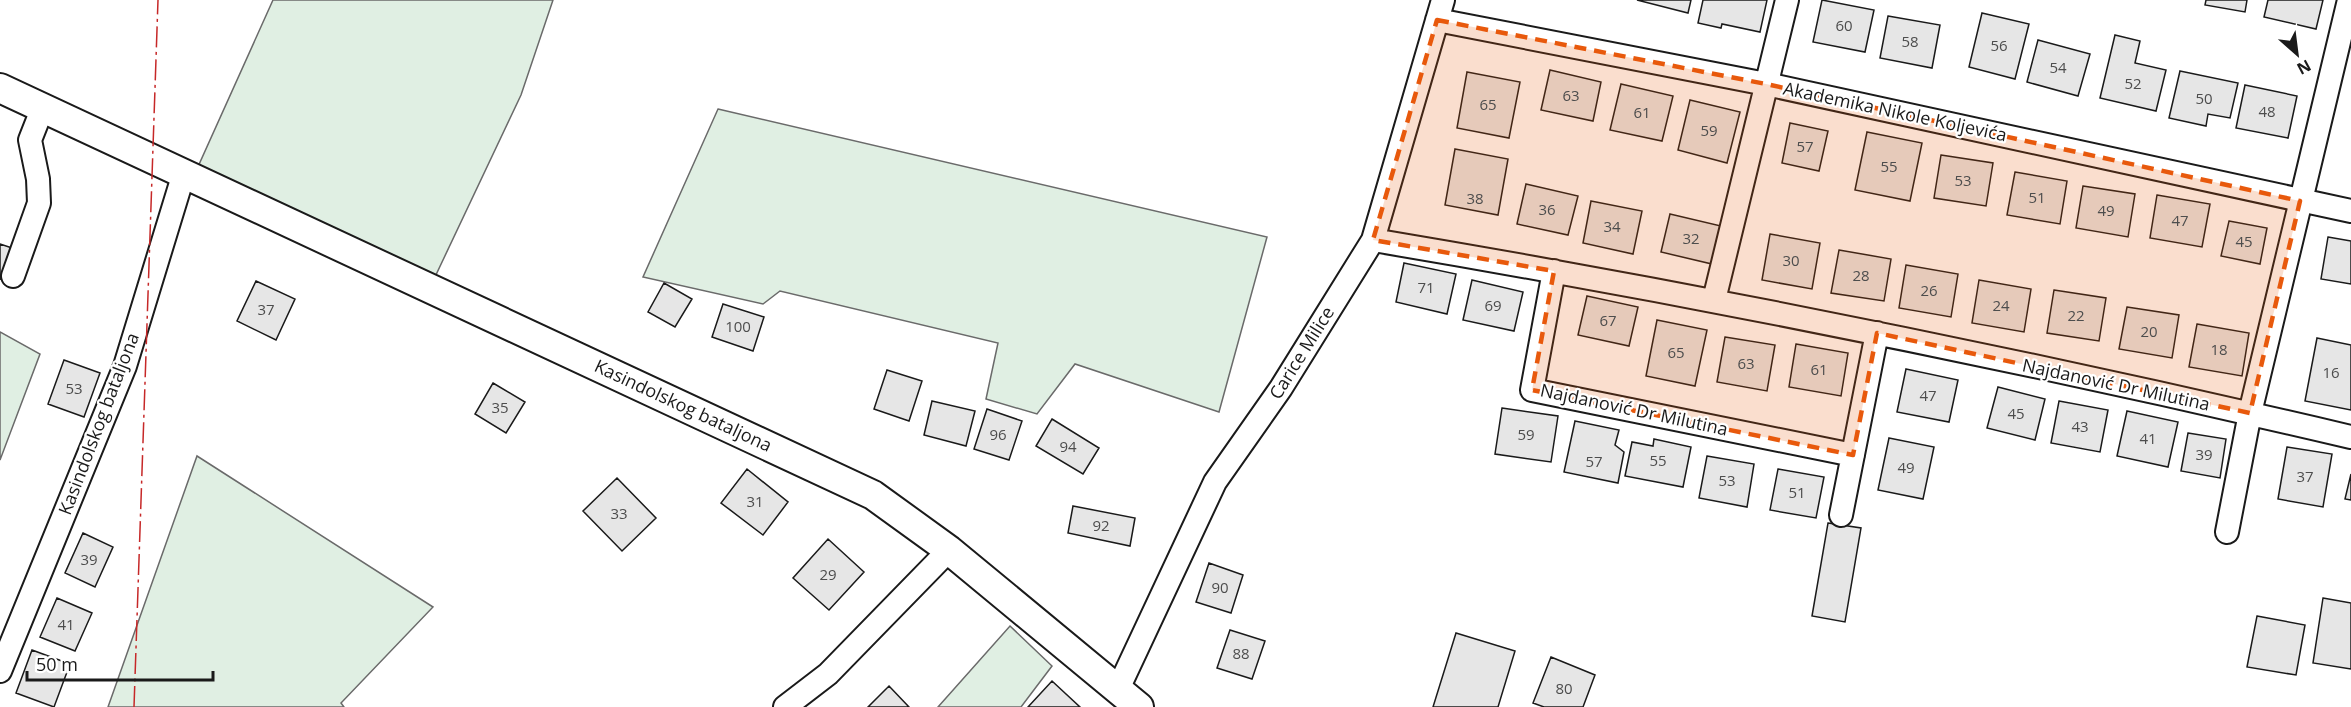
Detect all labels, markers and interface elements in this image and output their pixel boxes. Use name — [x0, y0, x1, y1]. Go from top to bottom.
house number: 60 — [1835, 15, 1853, 35]
north arrow — [2267, 24, 2327, 84]
house number: 58 — [1901, 31, 1919, 51]
house number: 56 — [1990, 35, 2008, 55]
text: N — [2293, 54, 2315, 80]
house number: 54 — [2049, 57, 2067, 77]
house number: 52 — [2124, 73, 2142, 93]
street label: Akademika Nikole Koljevića — [1781, 76, 2009, 146]
house number: 63 — [1562, 85, 1580, 105]
house number: 50 — [2195, 88, 2213, 108]
house number: 65 — [1479, 94, 1497, 114]
house number: 48 — [2258, 101, 2276, 121]
house number: 61 — [1633, 102, 1651, 122]
house number: 59 — [1700, 120, 1718, 140]
house number: 57 — [1796, 136, 1814, 156]
house number: 55 — [1880, 156, 1898, 176]
house number: 53 — [1954, 170, 1972, 190]
house number: 51 — [2028, 187, 2046, 207]
house number: 38 — [1466, 188, 1484, 208]
house number: 36 — [1538, 199, 1556, 219]
house number: 49 — [2097, 200, 2115, 220]
house number: 47 — [2171, 210, 2189, 230]
house number: 34 — [1603, 216, 1621, 236]
house number: 32 — [1682, 228, 1700, 248]
house number: 45 — [2235, 231, 2253, 251]
house number: 30 — [1782, 250, 1800, 270]
house number: 28 — [1852, 265, 1870, 285]
house number: 71 — [1417, 277, 1435, 297]
house number: 26 — [1920, 280, 1938, 300]
house number: 69 — [1484, 295, 1502, 315]
house number: 24 — [1992, 295, 2010, 315]
house number: 37 — [257, 299, 275, 319]
street label: Carice Milice — [1263, 302, 1339, 403]
house number: 22 — [2067, 305, 2085, 325]
house number: 67 — [1599, 310, 1617, 330]
house number: 100 — [725, 316, 751, 336]
house number: 20 — [2140, 321, 2158, 341]
street label: Kasindolskog bataljona — [52, 329, 144, 518]
house number: 18 — [2210, 339, 2228, 359]
house number: 65 — [1667, 342, 1685, 362]
street label: Najdanović Dr Milutina — [2020, 352, 2212, 416]
street label: Kasindolskog bataljona — [591, 353, 776, 457]
house number: 63 — [1737, 353, 1755, 373]
house number: 61 — [1810, 359, 1828, 379]
house number: 16 — [2322, 362, 2340, 382]
street label: Najdanović Dr Milutina — [1538, 377, 1730, 441]
house number: 53 — [65, 378, 83, 398]
house number: 47 — [1919, 385, 1937, 405]
house number: 35 — [491, 397, 509, 417]
house number: 45 — [2007, 403, 2025, 423]
house number: 43 — [2071, 416, 2089, 436]
house number: 96 — [989, 424, 1007, 444]
house number: 59 — [1517, 424, 1535, 444]
house number: 41 — [2139, 428, 2157, 448]
house number: 94 — [1059, 436, 1077, 456]
house number: 39 — [2195, 444, 2213, 464]
house number: 55 — [1649, 450, 1667, 470]
house number: 57 — [1585, 451, 1603, 471]
house number: 49 — [1897, 457, 1915, 477]
house number: 37 — [2296, 466, 2314, 486]
house number: 53 — [1718, 470, 1736, 490]
house number: 51 — [1788, 482, 1806, 502]
house number: 31 — [746, 491, 764, 511]
house number: 33 — [610, 503, 628, 523]
house number: 92 — [1092, 515, 1110, 535]
house number: 39 — [80, 549, 98, 569]
house number: 29 — [819, 564, 837, 584]
house number: 90 — [1211, 577, 1229, 597]
house number: 41 — [57, 614, 75, 634]
house number: 88 — [1232, 643, 1250, 663]
scale bar — [27, 644, 213, 682]
text: 50 m — [36, 652, 78, 676]
house number: 80 — [1555, 678, 1573, 698]

